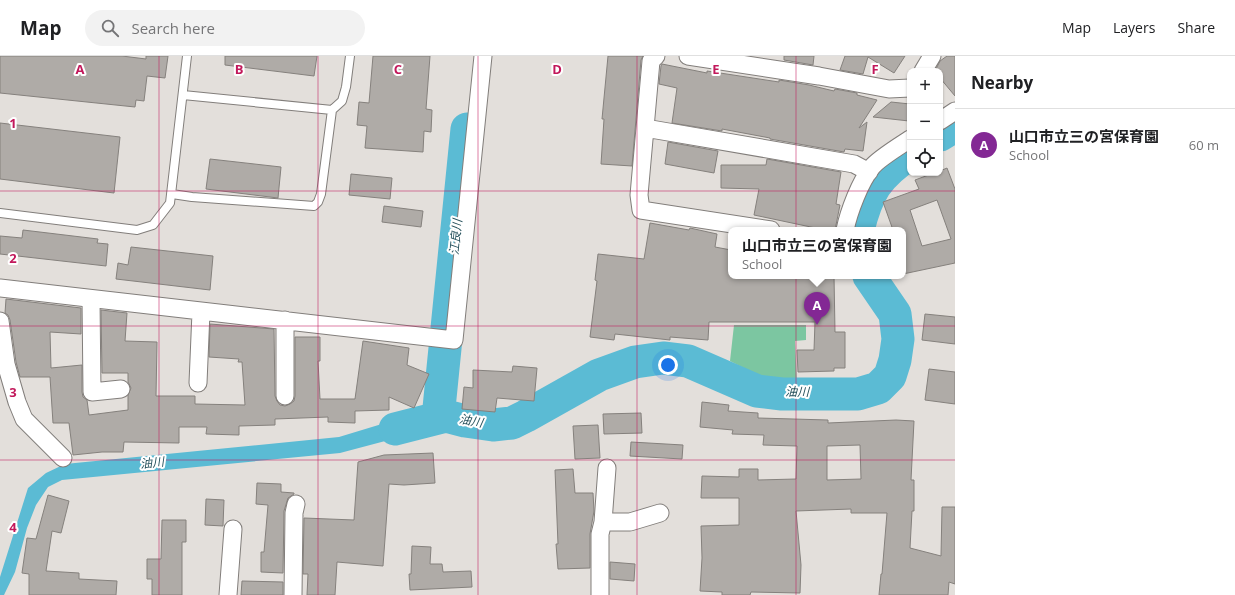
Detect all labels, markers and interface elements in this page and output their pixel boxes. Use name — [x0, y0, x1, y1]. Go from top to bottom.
search box — [85, 10, 365, 46]
text: Map — [20, 15, 61, 41]
icon: search — [99, 17, 121, 39]
text: Search here — [131, 18, 215, 38]
text: Map — [1062, 18, 1091, 37]
text: Layers — [1113, 18, 1155, 37]
text: Share — [1177, 18, 1215, 37]
text: A — [76, 60, 85, 78]
text: B — [235, 60, 244, 78]
text: C — [394, 60, 402, 78]
text: D — [552, 60, 562, 78]
text: E — [712, 60, 720, 78]
text: F — [871, 60, 879, 78]
map controls — [907, 68, 943, 176]
button: + — [907, 68, 943, 104]
text: Nearby — [971, 71, 1033, 94]
button: − — [907, 104, 943, 140]
text: 1 — [9, 114, 17, 132]
text: 山口市立三の宮保育園 — [1009, 126, 1159, 146]
text: A — [980, 136, 988, 154]
text: 60 m — [1189, 136, 1219, 154]
button: locate — [907, 140, 943, 176]
text: School — [1009, 146, 1049, 164]
water label: 江良川 — [445, 216, 466, 256]
popup — [728, 227, 906, 279]
text: 山口市立三の宮保育園 — [742, 235, 892, 255]
text: 2 — [9, 249, 17, 267]
text: School — [742, 255, 782, 273]
pin: A — [804, 292, 830, 325]
your location — [658, 355, 678, 375]
text: 3 — [9, 383, 17, 401]
water label: 油川 — [785, 383, 811, 400]
water label: 油川 — [458, 410, 486, 431]
water label: 油川 — [139, 453, 167, 472]
text: 4 — [9, 518, 17, 536]

